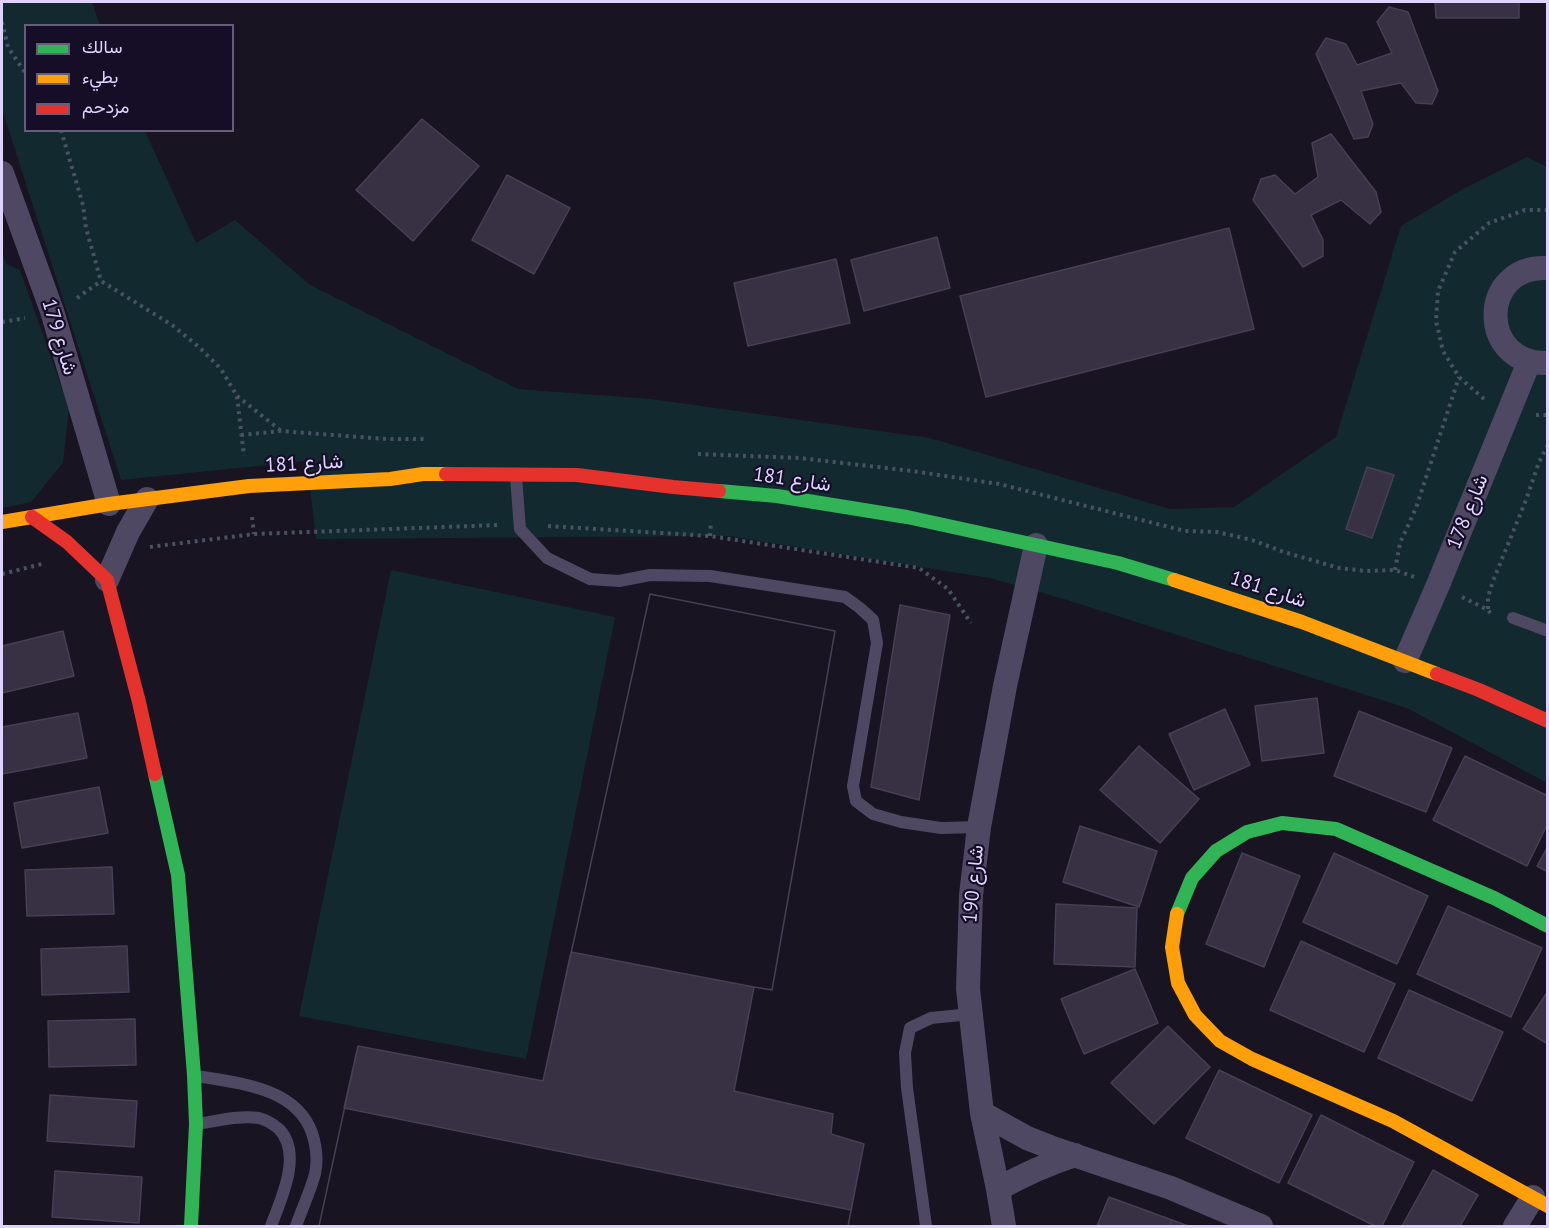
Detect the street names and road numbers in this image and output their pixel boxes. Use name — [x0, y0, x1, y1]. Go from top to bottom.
street label: شارع 179 — [36, 296, 82, 378]
street label: شارع 181 — [264, 450, 344, 478]
street label: شارع 181 — [752, 463, 832, 497]
street label: شارع 178 — [1442, 471, 1494, 553]
street label: شارع 181 — [1227, 566, 1309, 614]
street label: شارع 190 — [959, 844, 989, 924]

